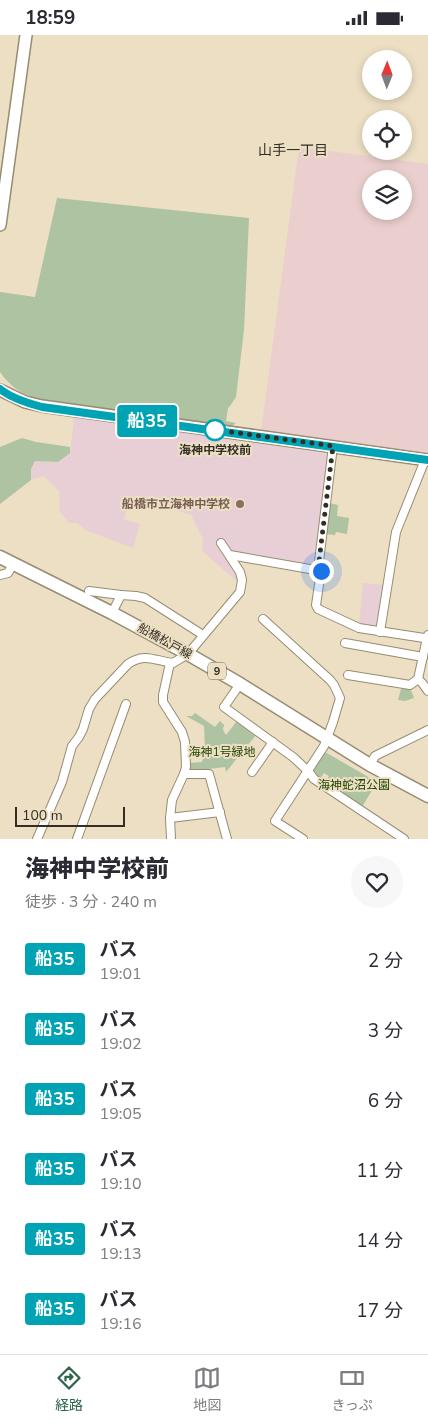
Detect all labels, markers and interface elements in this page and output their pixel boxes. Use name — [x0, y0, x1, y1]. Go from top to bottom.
text: 18:59 — [25, 5, 75, 31]
north arrow — [362, 50, 412, 100]
map controls — [362, 50, 412, 220]
button: locate — [362, 110, 412, 160]
district label: 山手一丁目 — [258, 141, 328, 160]
button: layers — [362, 170, 412, 220]
line badge: 船35 — [118, 405, 176, 437]
text: 船35 — [127, 409, 167, 433]
marker: 海神中学校前 — [204, 419, 226, 441]
place label: 海神中学校前 — [179, 442, 251, 458]
place label: 船橋市立海神中学校 — [122, 496, 230, 512]
marker: 船橋市立海神中学校 — [234, 498, 246, 510]
your location — [309, 559, 334, 584]
street label: 船橋松戸線 — [135, 619, 195, 663]
road number: 9 — [208, 663, 226, 679]
park label: 海神1号緑地 — [188, 744, 256, 760]
park label: 海神蛇沼公園 — [318, 777, 390, 793]
scale bar — [15, 804, 125, 827]
text: 100 m — [22, 806, 63, 825]
text: 海神中学校前 — [25, 853, 169, 885]
button: heart — [351, 856, 403, 908]
text: 徒歩 · 3 分 · 240 m — [25, 891, 157, 913]
text: バス — [100, 937, 138, 963]
text: 船35 — [35, 947, 75, 971]
text: 2 分 — [368, 948, 403, 974]
text: 19:01 — [100, 963, 142, 985]
text: バス — [100, 1007, 138, 1033]
text: 船35 — [35, 1017, 75, 1041]
text: 3 分 — [368, 1018, 403, 1044]
text: 19:02 — [100, 1033, 142, 1055]
text: バス — [100, 1077, 138, 1103]
text: 船35 — [35, 1087, 75, 1111]
text: 6 分 — [368, 1088, 403, 1114]
text: 19:05 — [100, 1103, 142, 1125]
text: バス — [100, 1147, 138, 1173]
text: 船35 — [35, 1157, 75, 1181]
text: 11 分 — [356, 1158, 403, 1184]
text: 19:10 — [100, 1173, 142, 1195]
text: バス — [100, 1217, 138, 1243]
text: 船35 — [35, 1227, 75, 1251]
text: 14 分 — [356, 1228, 403, 1254]
text: 19:13 — [100, 1243, 142, 1265]
text: バス — [100, 1287, 138, 1313]
text: 船35 — [35, 1297, 75, 1321]
text: 17 分 — [356, 1298, 403, 1324]
text: 19:16 — [100, 1313, 142, 1335]
tab: 経路 — [55, 1364, 83, 1415]
tab: 地図 — [193, 1364, 221, 1415]
tab: きっぷ — [331, 1364, 373, 1415]

